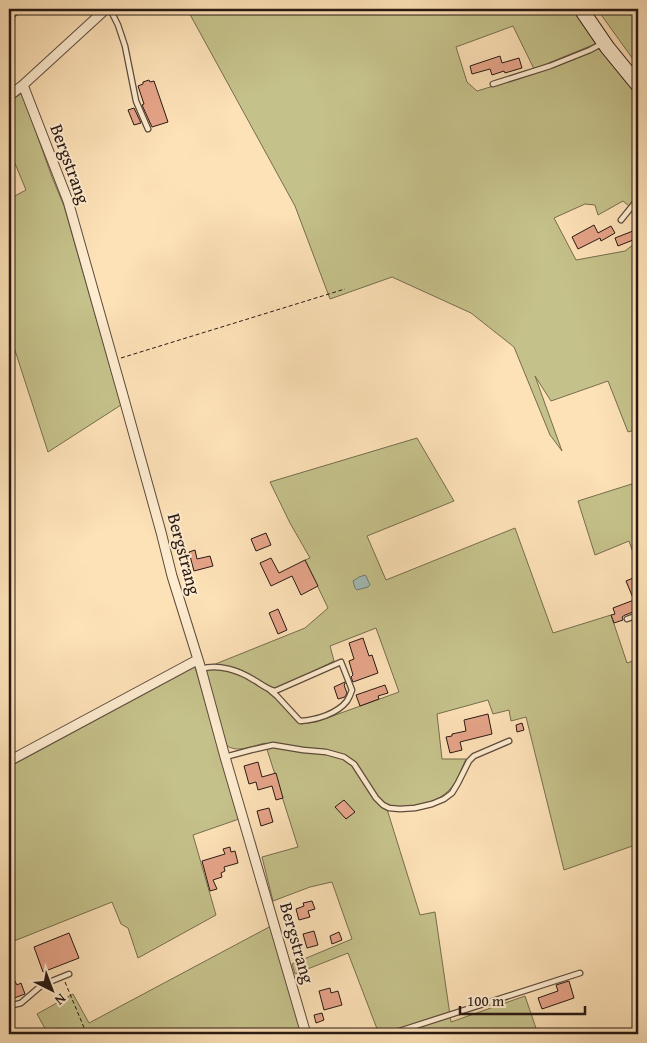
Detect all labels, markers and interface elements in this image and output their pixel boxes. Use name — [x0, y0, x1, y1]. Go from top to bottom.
street label: Bergstrang — [44, 120, 97, 208]
street label: Bergstrang — [161, 510, 208, 598]
street label: Bergstrang — [273, 899, 322, 987]
north arrow — [28, 966, 78, 1016]
scale bar — [460, 983, 584, 1015]
text: N — [50, 989, 71, 1011]
text: 100 m — [467, 990, 505, 1011]

